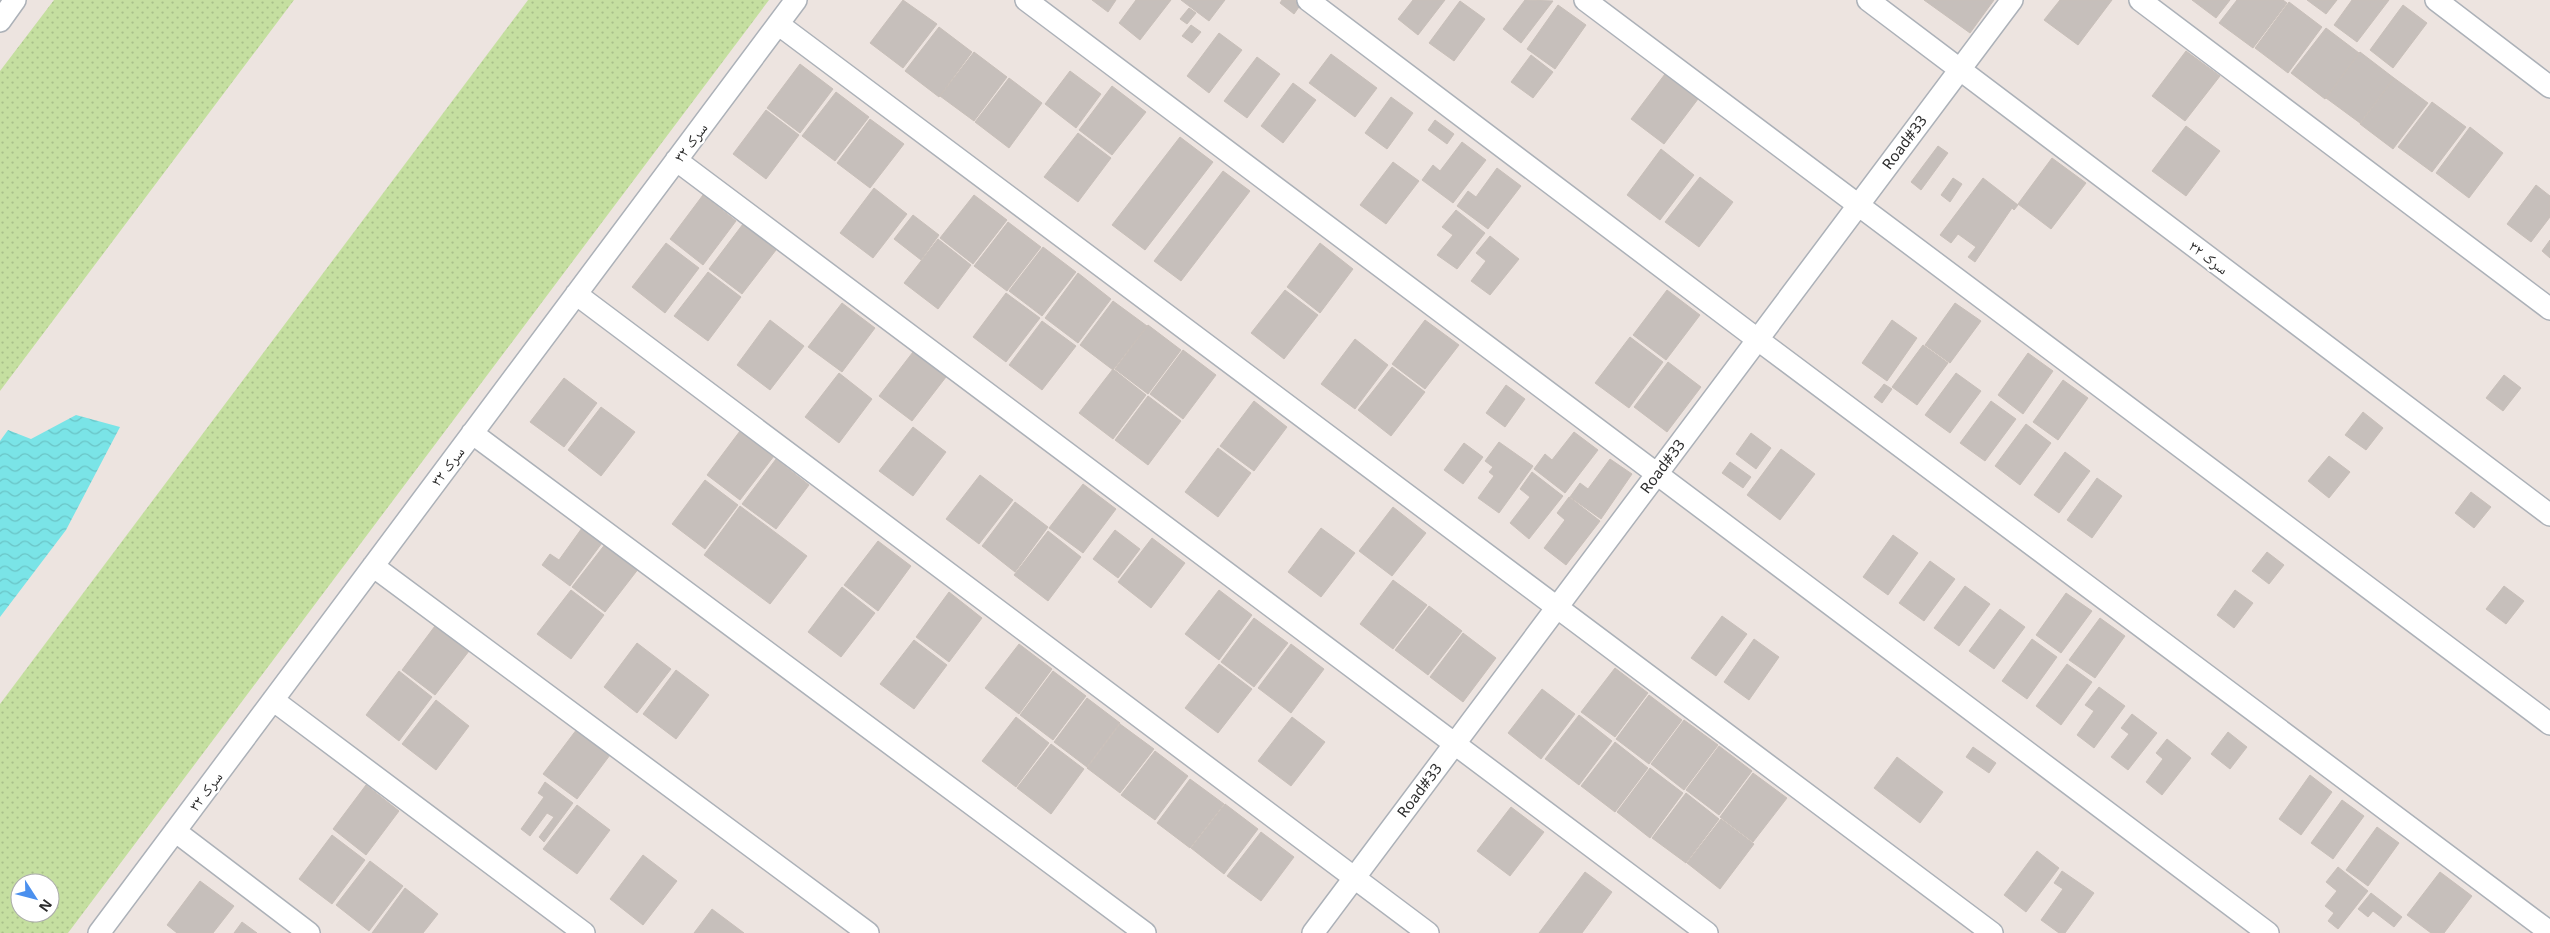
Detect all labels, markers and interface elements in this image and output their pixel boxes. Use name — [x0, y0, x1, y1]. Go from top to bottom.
street label: Road#33 — [1877, 111, 1931, 173]
street label: سرک ۳۲ — [669, 118, 711, 166]
street label: سرک ۳۲ — [2185, 236, 2233, 278]
street label: Road#33 — [1635, 435, 1689, 497]
street label: سرک ۳۲ — [426, 442, 468, 490]
street label: Road#33 — [1392, 759, 1446, 821]
street label: سرک ۳۲ — [184, 767, 226, 815]
north arrow — [10, 873, 60, 923]
text: N — [35, 896, 57, 916]

